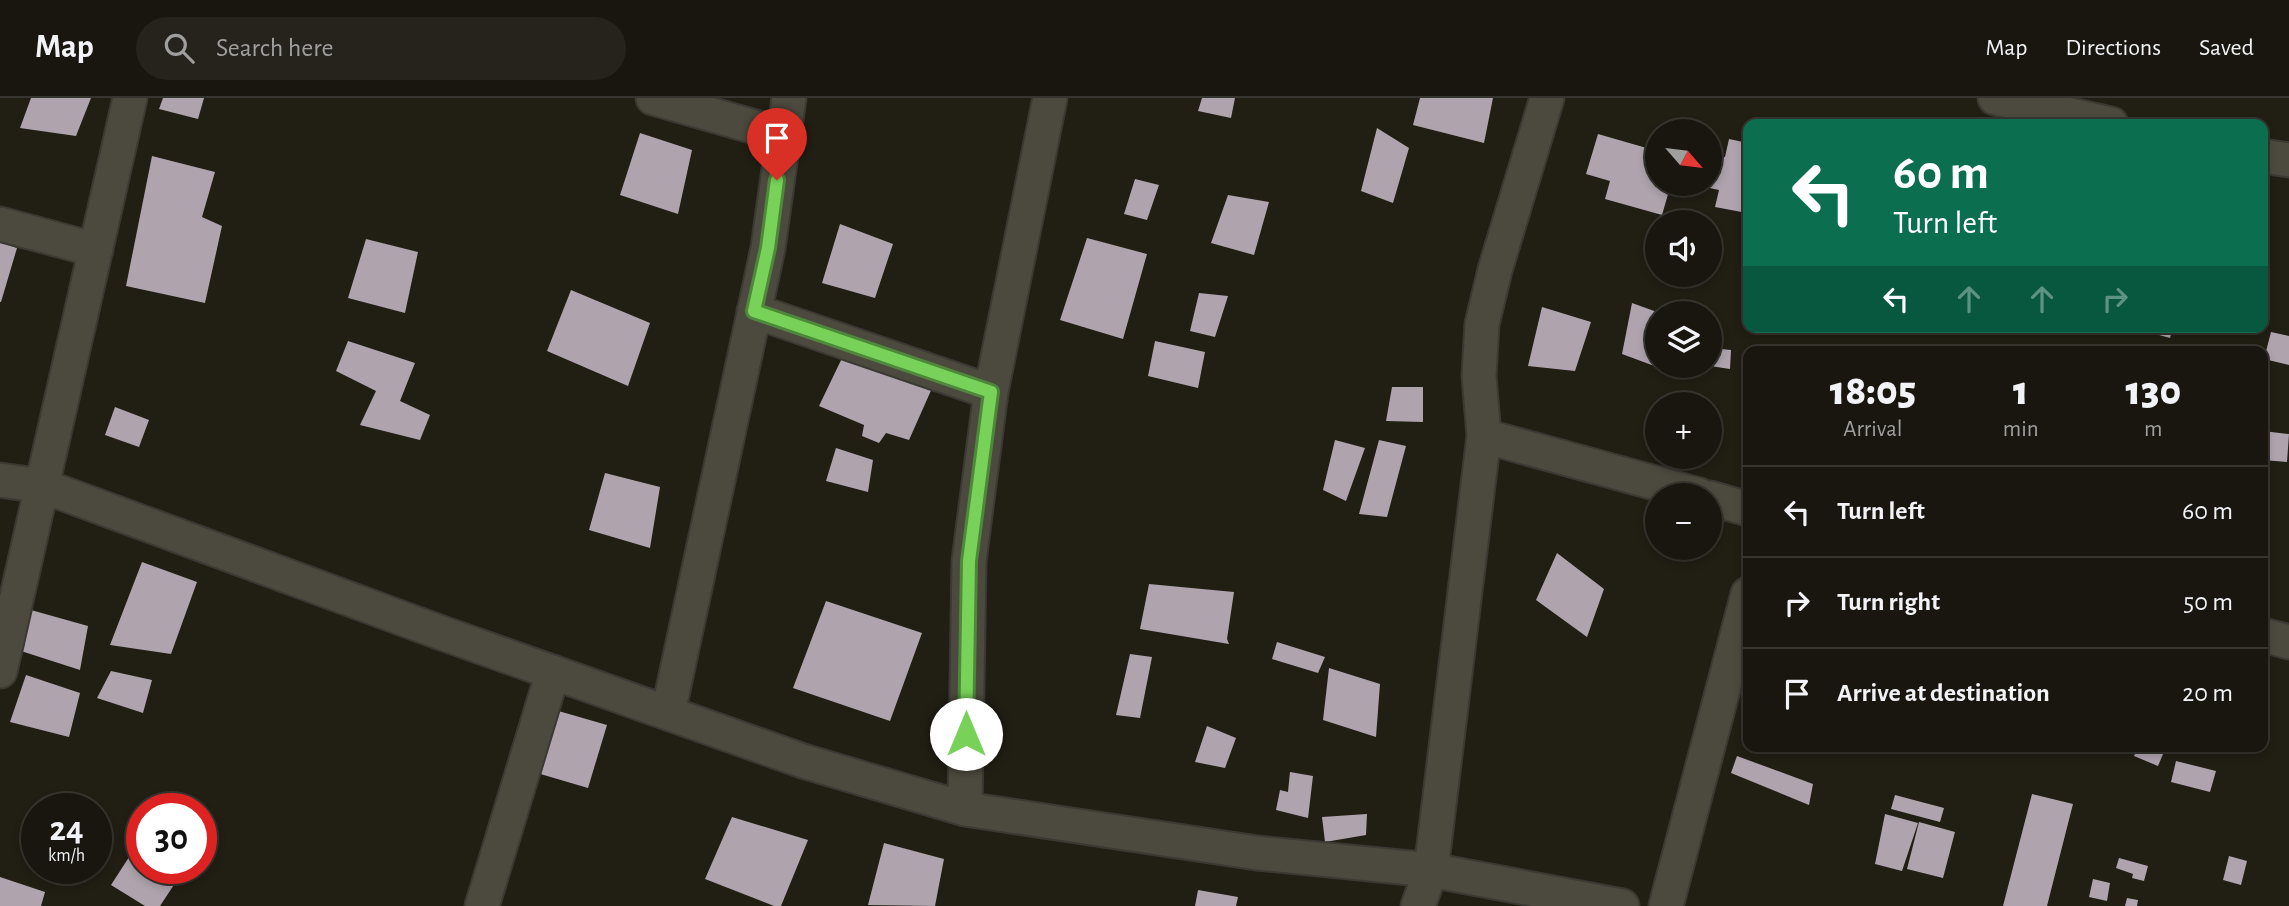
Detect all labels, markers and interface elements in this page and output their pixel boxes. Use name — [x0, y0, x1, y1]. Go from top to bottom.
search box — [136, 17, 626, 80]
icon: search — [160, 29, 198, 67]
text: Map — [35, 31, 94, 64]
text: Search here — [216, 35, 334, 61]
text: Map — [1985, 36, 2027, 60]
text: Directions — [2065, 36, 2161, 60]
text: Saved — [2199, 36, 2254, 60]
pin — [747, 108, 807, 180]
icon: arrive — [758, 119, 796, 157]
north arrow — [1645, 119, 1722, 196]
map controls — [1645, 119, 1722, 560]
icon: left — [1778, 147, 1869, 238]
text: 60 m — [1893, 149, 1989, 198]
text: Turn left — [1893, 207, 1997, 239]
button: sound — [1645, 210, 1722, 287]
icon: left — [1877, 280, 1915, 318]
icon: ahead — [1950, 280, 1988, 318]
icon: ahead — [2023, 280, 2061, 318]
icon: right — [2096, 280, 2134, 318]
button: layers — [1645, 301, 1722, 378]
text: 18:05 — [1830, 370, 1916, 412]
text: 1 — [2013, 370, 2029, 412]
text: 130 — [2125, 370, 2181, 412]
button: + — [1645, 392, 1722, 469]
text: Arrival — [1843, 418, 1902, 441]
text: min — [2003, 418, 2039, 441]
text: m — [2144, 418, 2163, 441]
button: − — [1645, 483, 1722, 560]
icon: left — [1778, 493, 1816, 531]
text: Turn left — [1837, 498, 1925, 524]
text: 60 m — [2182, 498, 2233, 524]
icon: right — [1778, 584, 1816, 622]
text: Turn right — [1837, 589, 1940, 615]
text: 50 m — [2183, 589, 2233, 615]
icon: arrive — [1778, 675, 1816, 713]
text: Arrive at destination — [1837, 680, 2050, 706]
text: 20 m — [2182, 680, 2233, 706]
position arrow — [929, 697, 1003, 771]
speed limit sign: 30 — [126, 793, 217, 884]
text: 24 — [49, 812, 84, 847]
text: km/h — [48, 847, 85, 865]

